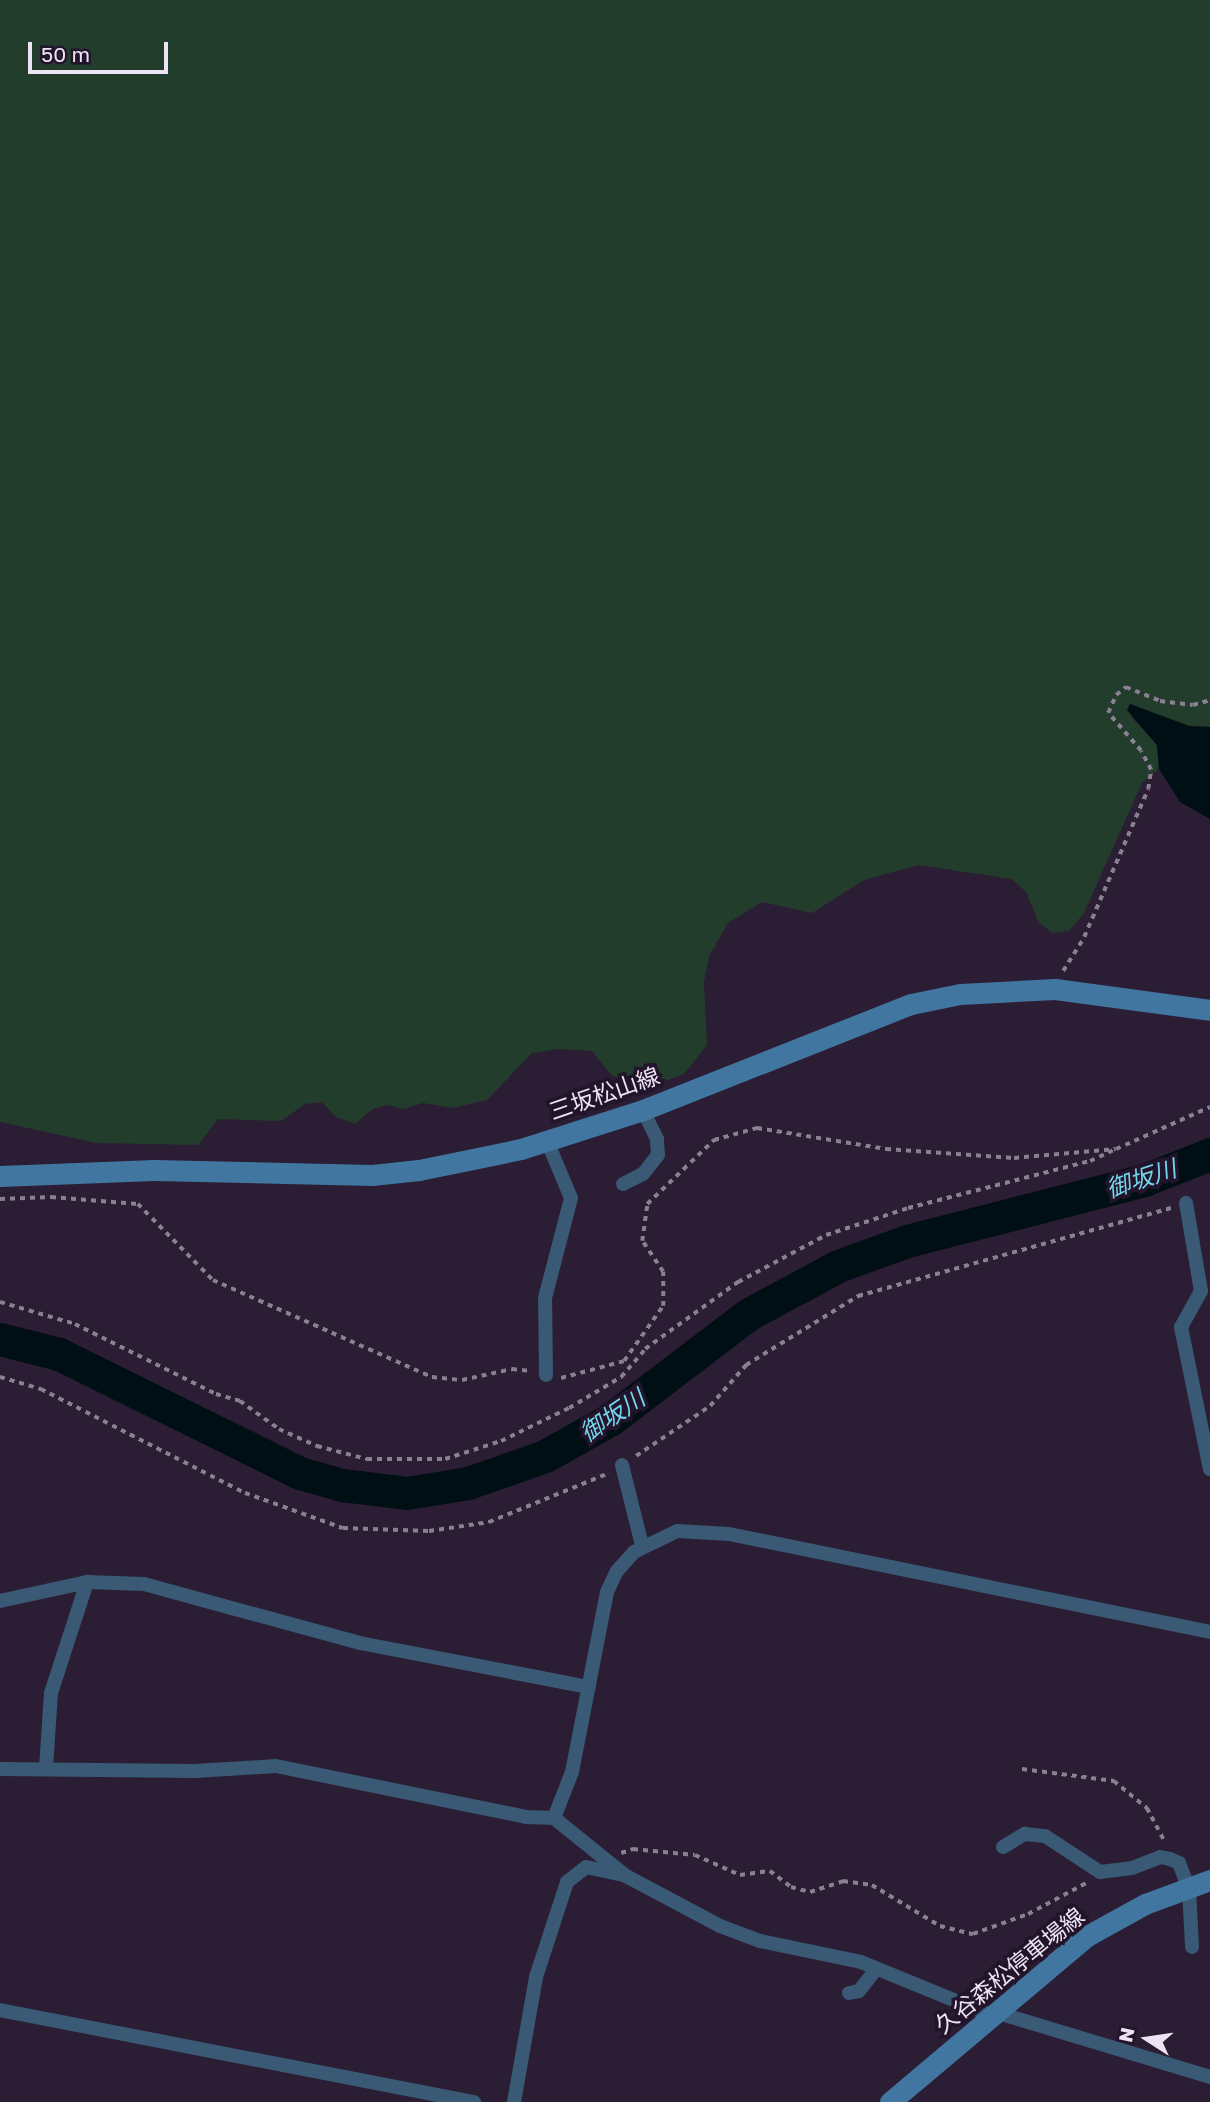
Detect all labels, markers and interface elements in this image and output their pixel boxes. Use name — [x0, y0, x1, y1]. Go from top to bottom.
scale bar — [32, 28, 172, 72]
text: 50 m — [41, 41, 90, 67]
street label: 三坂松山線 — [545, 1061, 663, 1125]
water label: 御坂川 — [1102, 1153, 1180, 1203]
water label: 御坂川 — [574, 1383, 650, 1447]
street label: 久谷森松停車場線 — [929, 1901, 1089, 2039]
north arrow — [1112, 2004, 1182, 2074]
text: N — [1113, 2025, 1139, 2044]

